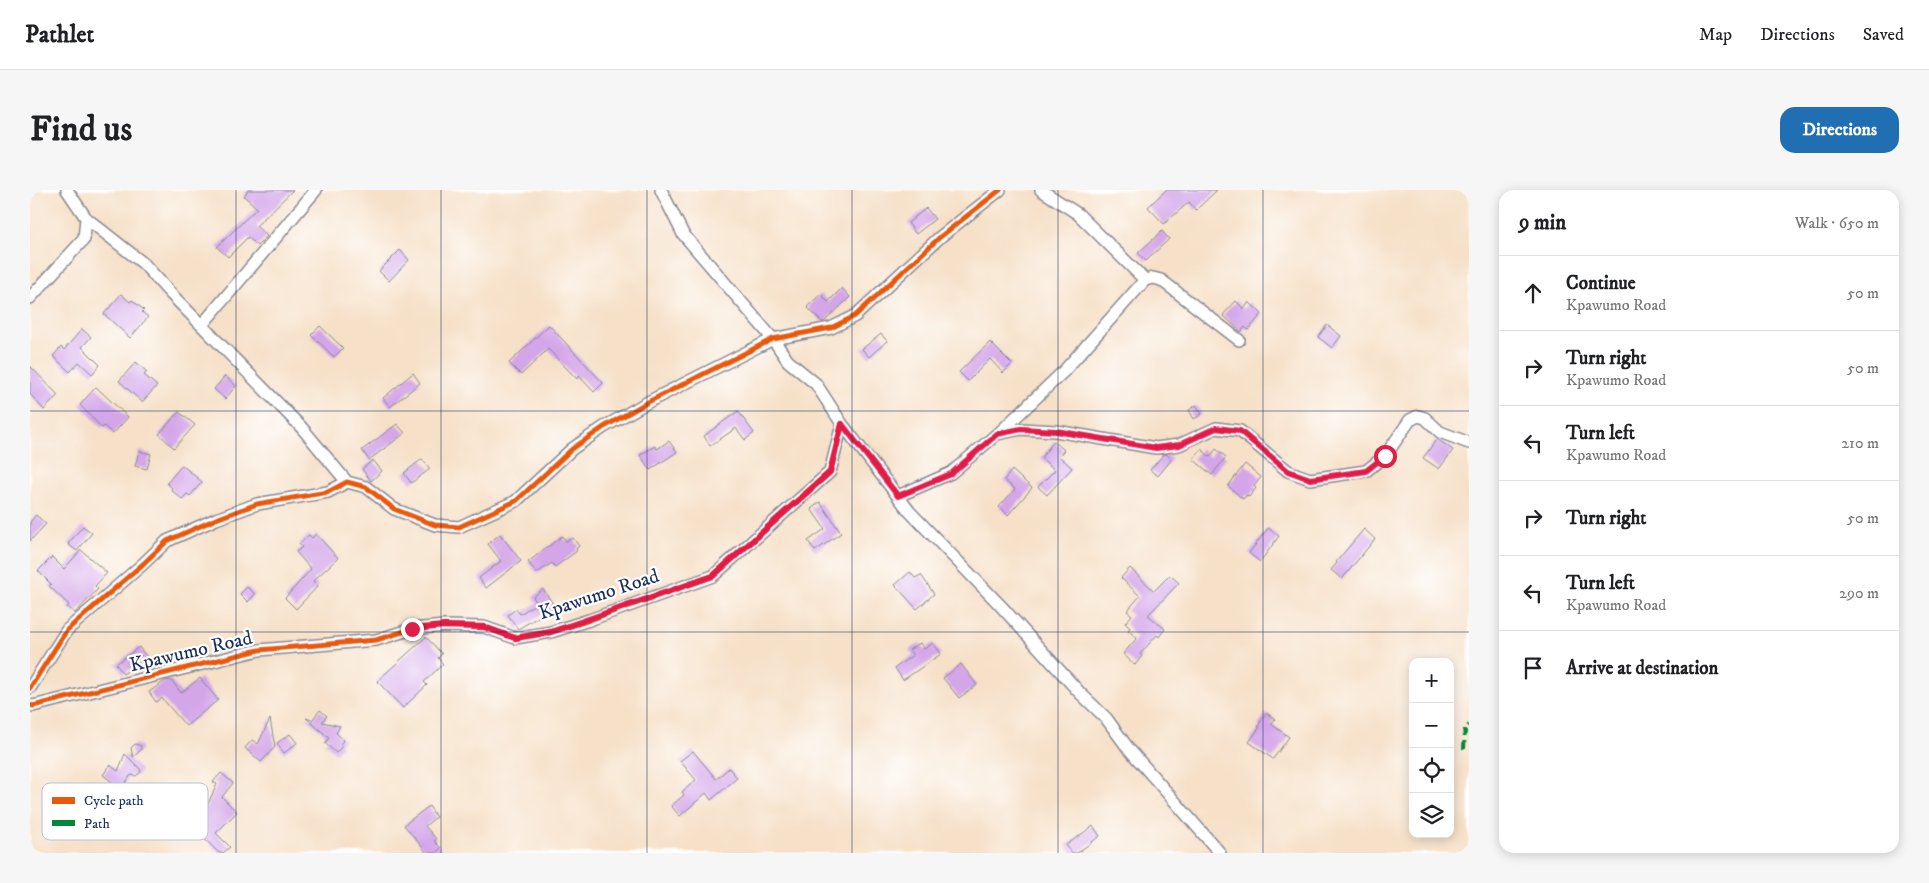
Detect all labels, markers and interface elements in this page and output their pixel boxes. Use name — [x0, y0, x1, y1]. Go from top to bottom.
text: Pathlet — [25, 20, 94, 50]
text: Map — [1699, 24, 1732, 46]
text: Directions — [1760, 24, 1835, 46]
text: Saved — [1863, 24, 1904, 46]
button: Directions — [1780, 107, 1899, 153]
text: Find us — [30, 108, 132, 152]
text: 9 min — [1519, 210, 1566, 236]
text: Walk · 650 m — [1795, 213, 1879, 233]
text: Continue — [1566, 272, 1636, 295]
icon: ahead — [1519, 279, 1547, 307]
text: 50 m — [1847, 283, 1879, 303]
text: Kpawumo Road — [1566, 295, 1666, 315]
text: Turn right — [1566, 347, 1646, 370]
icon: right — [1519, 354, 1547, 382]
text: 50 m — [1847, 358, 1879, 378]
text: Kpawumo Road — [1566, 370, 1666, 390]
text: Turn left — [1566, 422, 1635, 445]
icon: left — [1519, 429, 1547, 457]
text: 210 m — [1841, 433, 1879, 453]
route start — [1374, 445, 1397, 468]
text: Kpawumo Road — [1566, 445, 1666, 465]
icon: right — [1519, 504, 1547, 532]
text: Turn right — [1566, 507, 1646, 530]
text: 50 m — [1847, 508, 1879, 528]
street label: Kpawumo Road — [536, 564, 662, 626]
text: Turn left — [1566, 572, 1635, 595]
icon: left — [1519, 579, 1547, 607]
text: 290 m — [1839, 583, 1879, 603]
text: Kpawumo Road — [1566, 595, 1666, 615]
route end — [401, 618, 424, 641]
street label: Kpawumo Road — [127, 626, 255, 678]
icon: arrive — [1519, 654, 1547, 682]
text: Arrive at destination — [1566, 657, 1718, 680]
map controls — [1409, 658, 1454, 838]
button: + — [1409, 658, 1454, 703]
button: − — [1409, 703, 1454, 748]
button: locate — [1409, 748, 1454, 793]
legend — [42, 783, 208, 840]
text: Cycle path — [84, 792, 144, 810]
button: layers — [1409, 793, 1454, 838]
text: Path — [84, 815, 111, 833]

